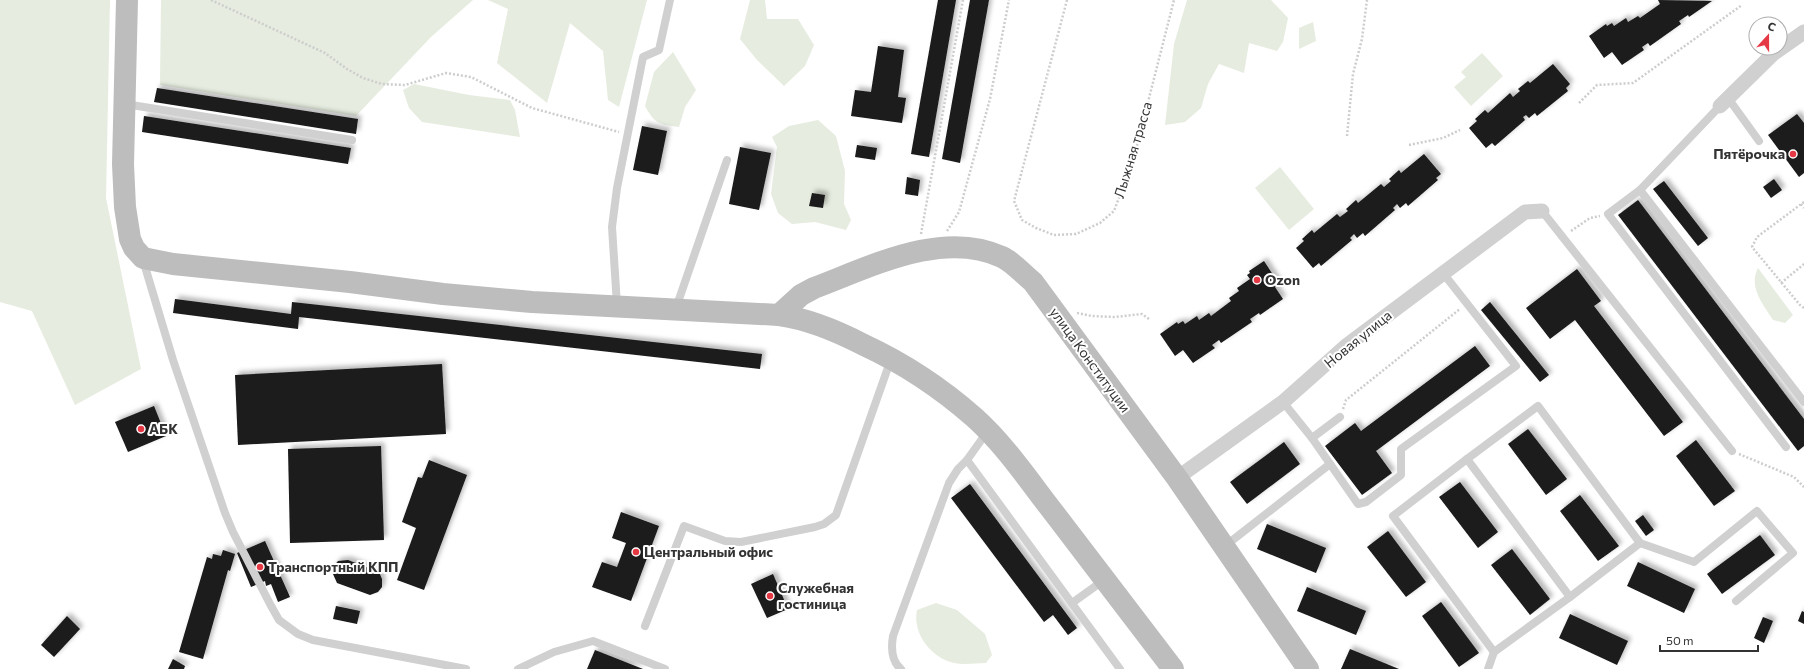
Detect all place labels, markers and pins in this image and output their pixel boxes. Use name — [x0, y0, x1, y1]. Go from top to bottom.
place label: Пятёрочка — [1713, 145, 1785, 162]
marker: Пятёрочка — [1788, 149, 1798, 159]
place label: Ozon — [1265, 271, 1300, 288]
marker: Ozon — [1252, 275, 1262, 285]
place label: АБК — [149, 420, 178, 437]
marker: АБК — [136, 424, 146, 434]
place label: Центральный офис — [644, 543, 773, 560]
marker: Центральный офис — [631, 547, 641, 557]
place label: Транспортный КПП — [268, 558, 399, 575]
marker: Транспортный КПП — [255, 562, 265, 572]
place label: Служебная гостиница — [778, 579, 854, 612]
marker: Служебная гостиница — [765, 591, 775, 601]

